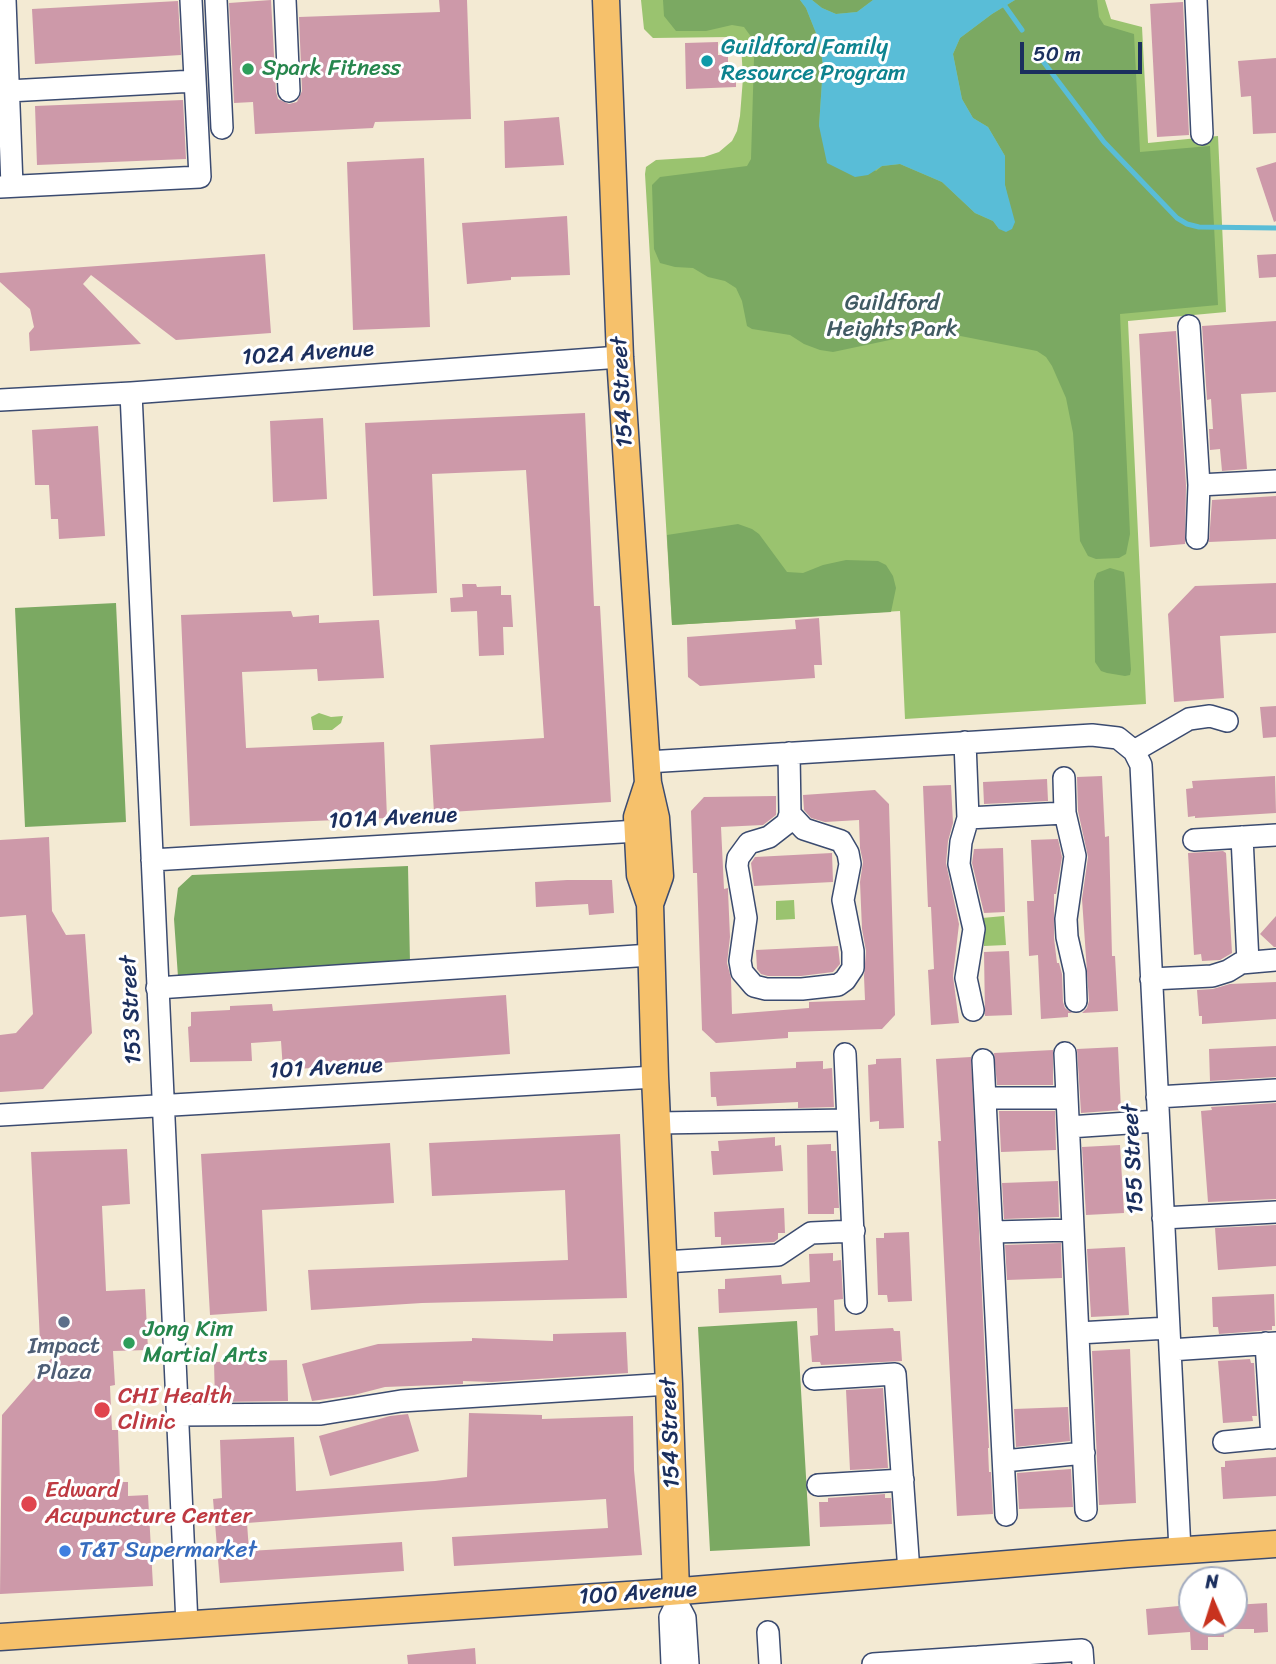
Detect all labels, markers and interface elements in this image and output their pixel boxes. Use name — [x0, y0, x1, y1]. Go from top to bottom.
scale bar — [1024, 28, 1146, 72]
place label: Guildford Family Resource Program — [721, 34, 905, 88]
text: 50 m — [1033, 35, 1081, 73]
marker: Guildford Family Resource Program — [699, 53, 715, 69]
place label: Spark Fitness — [262, 55, 401, 83]
marker: Spark Fitness — [240, 61, 256, 77]
park label: Guildford Heights Park — [826, 290, 958, 344]
street label: 102A Avenue — [241, 336, 375, 372]
street label: 154 Street — [606, 336, 640, 448]
street label: 101A Avenue — [328, 802, 458, 836]
street label: 153 Street — [115, 955, 149, 1065]
street label: 101 Avenue — [269, 1052, 383, 1086]
street label: 155 Street — [1117, 1103, 1151, 1215]
marker: Impact Plaza — [56, 1314, 72, 1330]
place label: Jong Kim Martial Arts — [143, 1316, 267, 1370]
place label: Impact Plaza — [28, 1333, 100, 1387]
marker: Jong Kim Martial Arts — [121, 1335, 137, 1351]
street label: 154 Street — [655, 1377, 687, 1489]
place label: CHI Health Clinic — [118, 1383, 232, 1437]
marker: CHI Health Clinic — [92, 1400, 112, 1420]
place label: Edward Acupuncture Center — [45, 1477, 252, 1531]
marker: Edward Acupuncture Center — [19, 1494, 39, 1514]
place label: T&T Supermarket — [79, 1537, 257, 1565]
marker: T&T Supermarket — [57, 1543, 73, 1559]
text: N — [1205, 1565, 1219, 1598]
north arrow — [1178, 1566, 1248, 1636]
street label: 100 Avenue — [578, 1576, 698, 1612]

